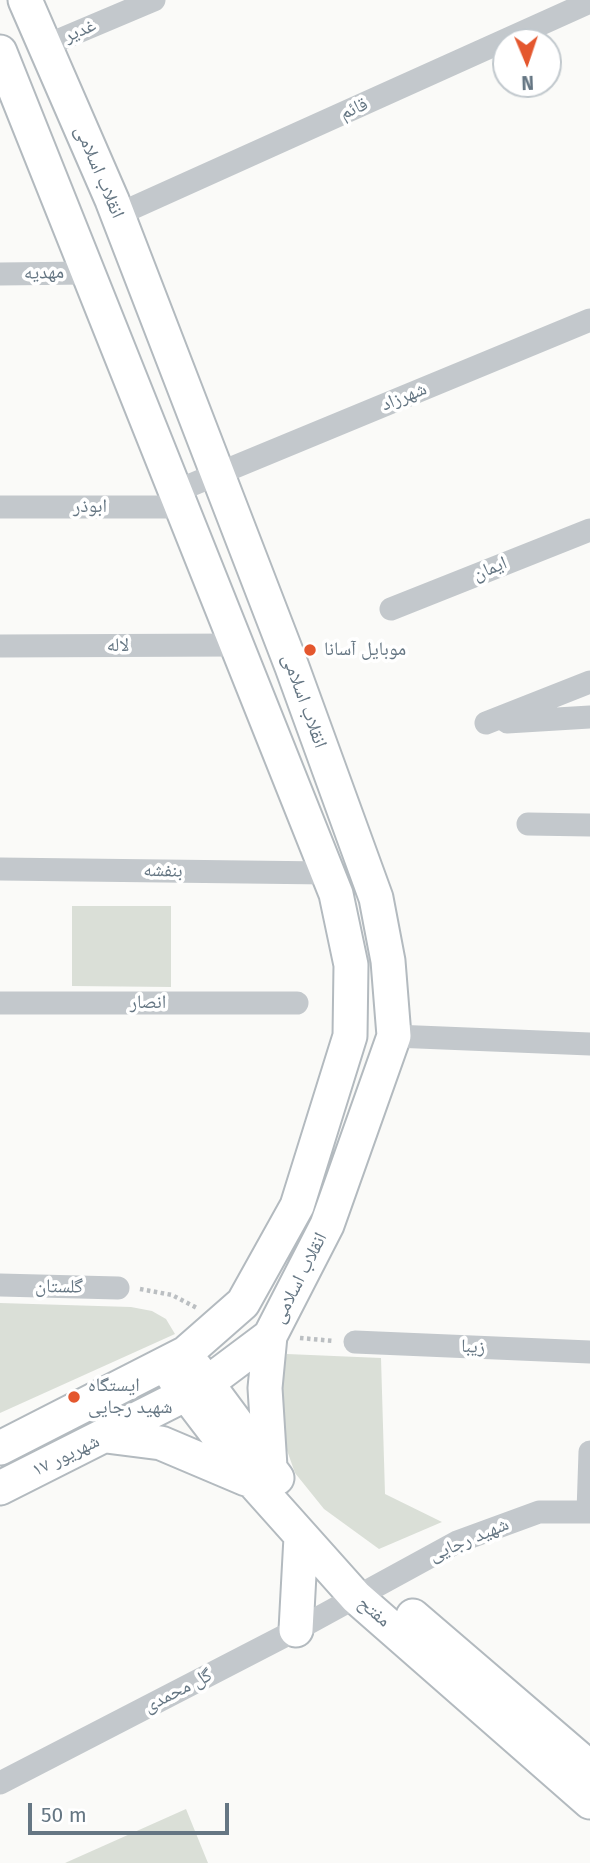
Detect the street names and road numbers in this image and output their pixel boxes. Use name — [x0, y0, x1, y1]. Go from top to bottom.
street label: غدیر — [60, 14, 100, 48]
street label: قائم — [337, 93, 371, 125]
street label: انقلاب اسلامی — [69, 122, 129, 222]
street label: مهدیه — [24, 261, 64, 285]
street label: شهرزاد — [378, 378, 430, 416]
street label: ابوذر — [73, 496, 107, 518]
street label: ایمان — [470, 552, 510, 586]
street label: لاله — [107, 635, 129, 657]
street label: انقلاب اسلامی — [276, 651, 332, 751]
street label: بنفشه — [143, 859, 183, 883]
street label: انصار — [130, 992, 166, 1014]
street label: انقلاب اسلامی — [267, 1229, 333, 1327]
street label: گلستان — [35, 1275, 83, 1299]
street label: زیبا — [460, 1335, 486, 1359]
street label: ۱۷ شهریور — [29, 1430, 103, 1482]
street label: شهید رجایی — [426, 1513, 512, 1567]
street label: مفتح — [353, 1592, 395, 1632]
street label: گل محمدی — [140, 1664, 216, 1718]

